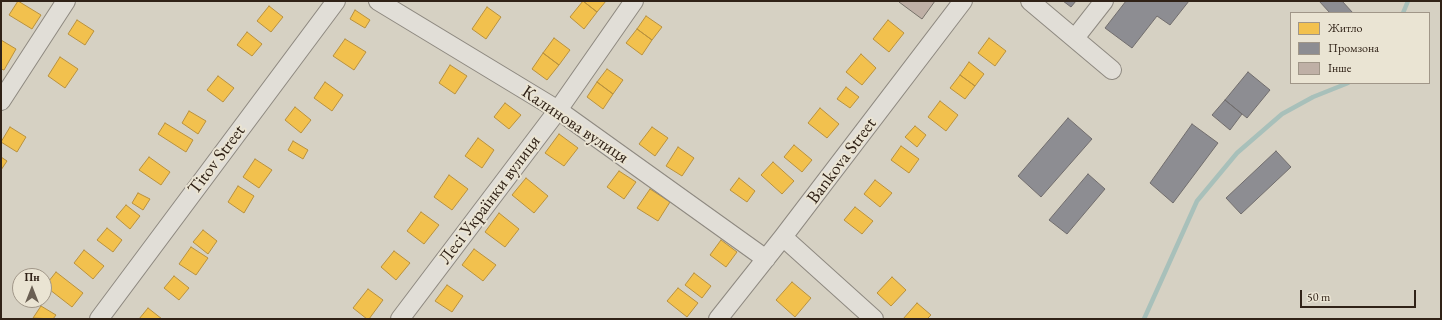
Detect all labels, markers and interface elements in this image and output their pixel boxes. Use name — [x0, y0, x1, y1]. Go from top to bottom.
legend — [1290, 12, 1430, 84]
text: Житло — [1328, 20, 1362, 36]
text: Промзона — [1328, 40, 1379, 56]
text: Інше — [1328, 60, 1351, 76]
street label: Калинова вулиця — [517, 81, 633, 169]
street label: Bankova Street — [803, 114, 881, 208]
street label: Titov Street — [184, 121, 250, 199]
street label: Лесі Українки вулиця — [435, 131, 545, 269]
north arrow — [12, 268, 52, 308]
text: Пн — [24, 270, 40, 284]
scale bar — [1302, 282, 1418, 308]
text: 50 m — [1307, 289, 1330, 305]

